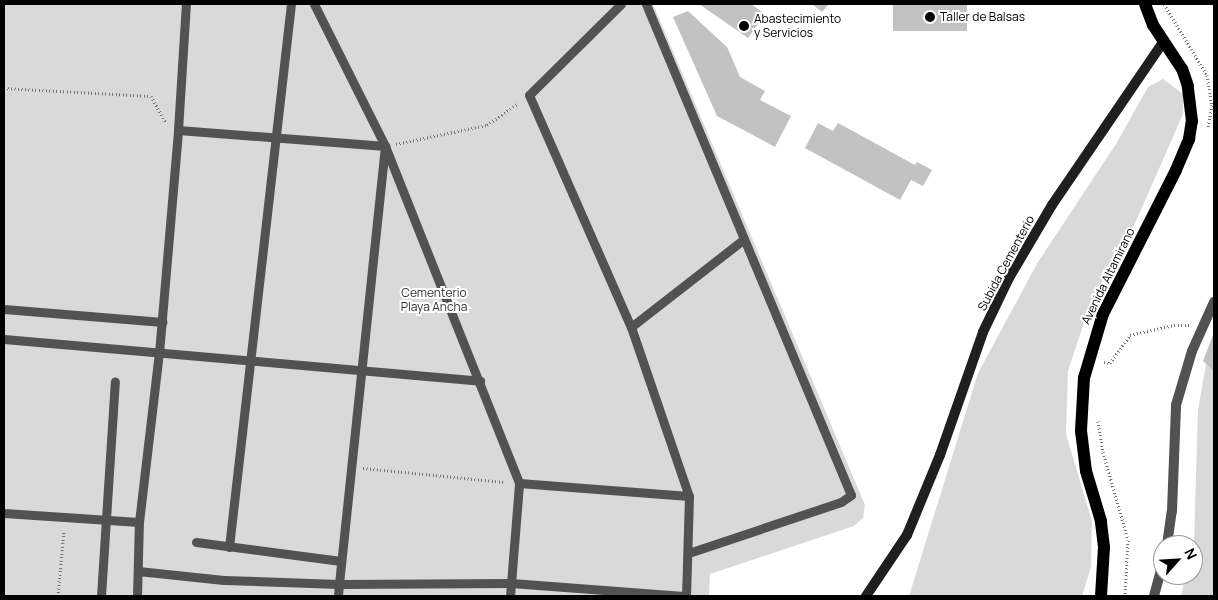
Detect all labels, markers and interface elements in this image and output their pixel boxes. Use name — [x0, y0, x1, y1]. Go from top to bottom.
place label: Taller de Balsas — [940, 10, 1025, 24]
marker: Taller de Balsas — [924, 11, 936, 23]
place label: Abastecimiento y Servicios — [754, 12, 841, 40]
marker: Abastecimiento y Servicios — [738, 20, 750, 32]
street label: Subida Cementerio — [975, 213, 1037, 313]
street label: Avenida Altamirano — [1078, 225, 1138, 327]
park label: Cementerio Playa Ancha — [401, 286, 467, 314]
north arrow — [1153, 535, 1203, 585]
text: N — [1180, 545, 1202, 562]

